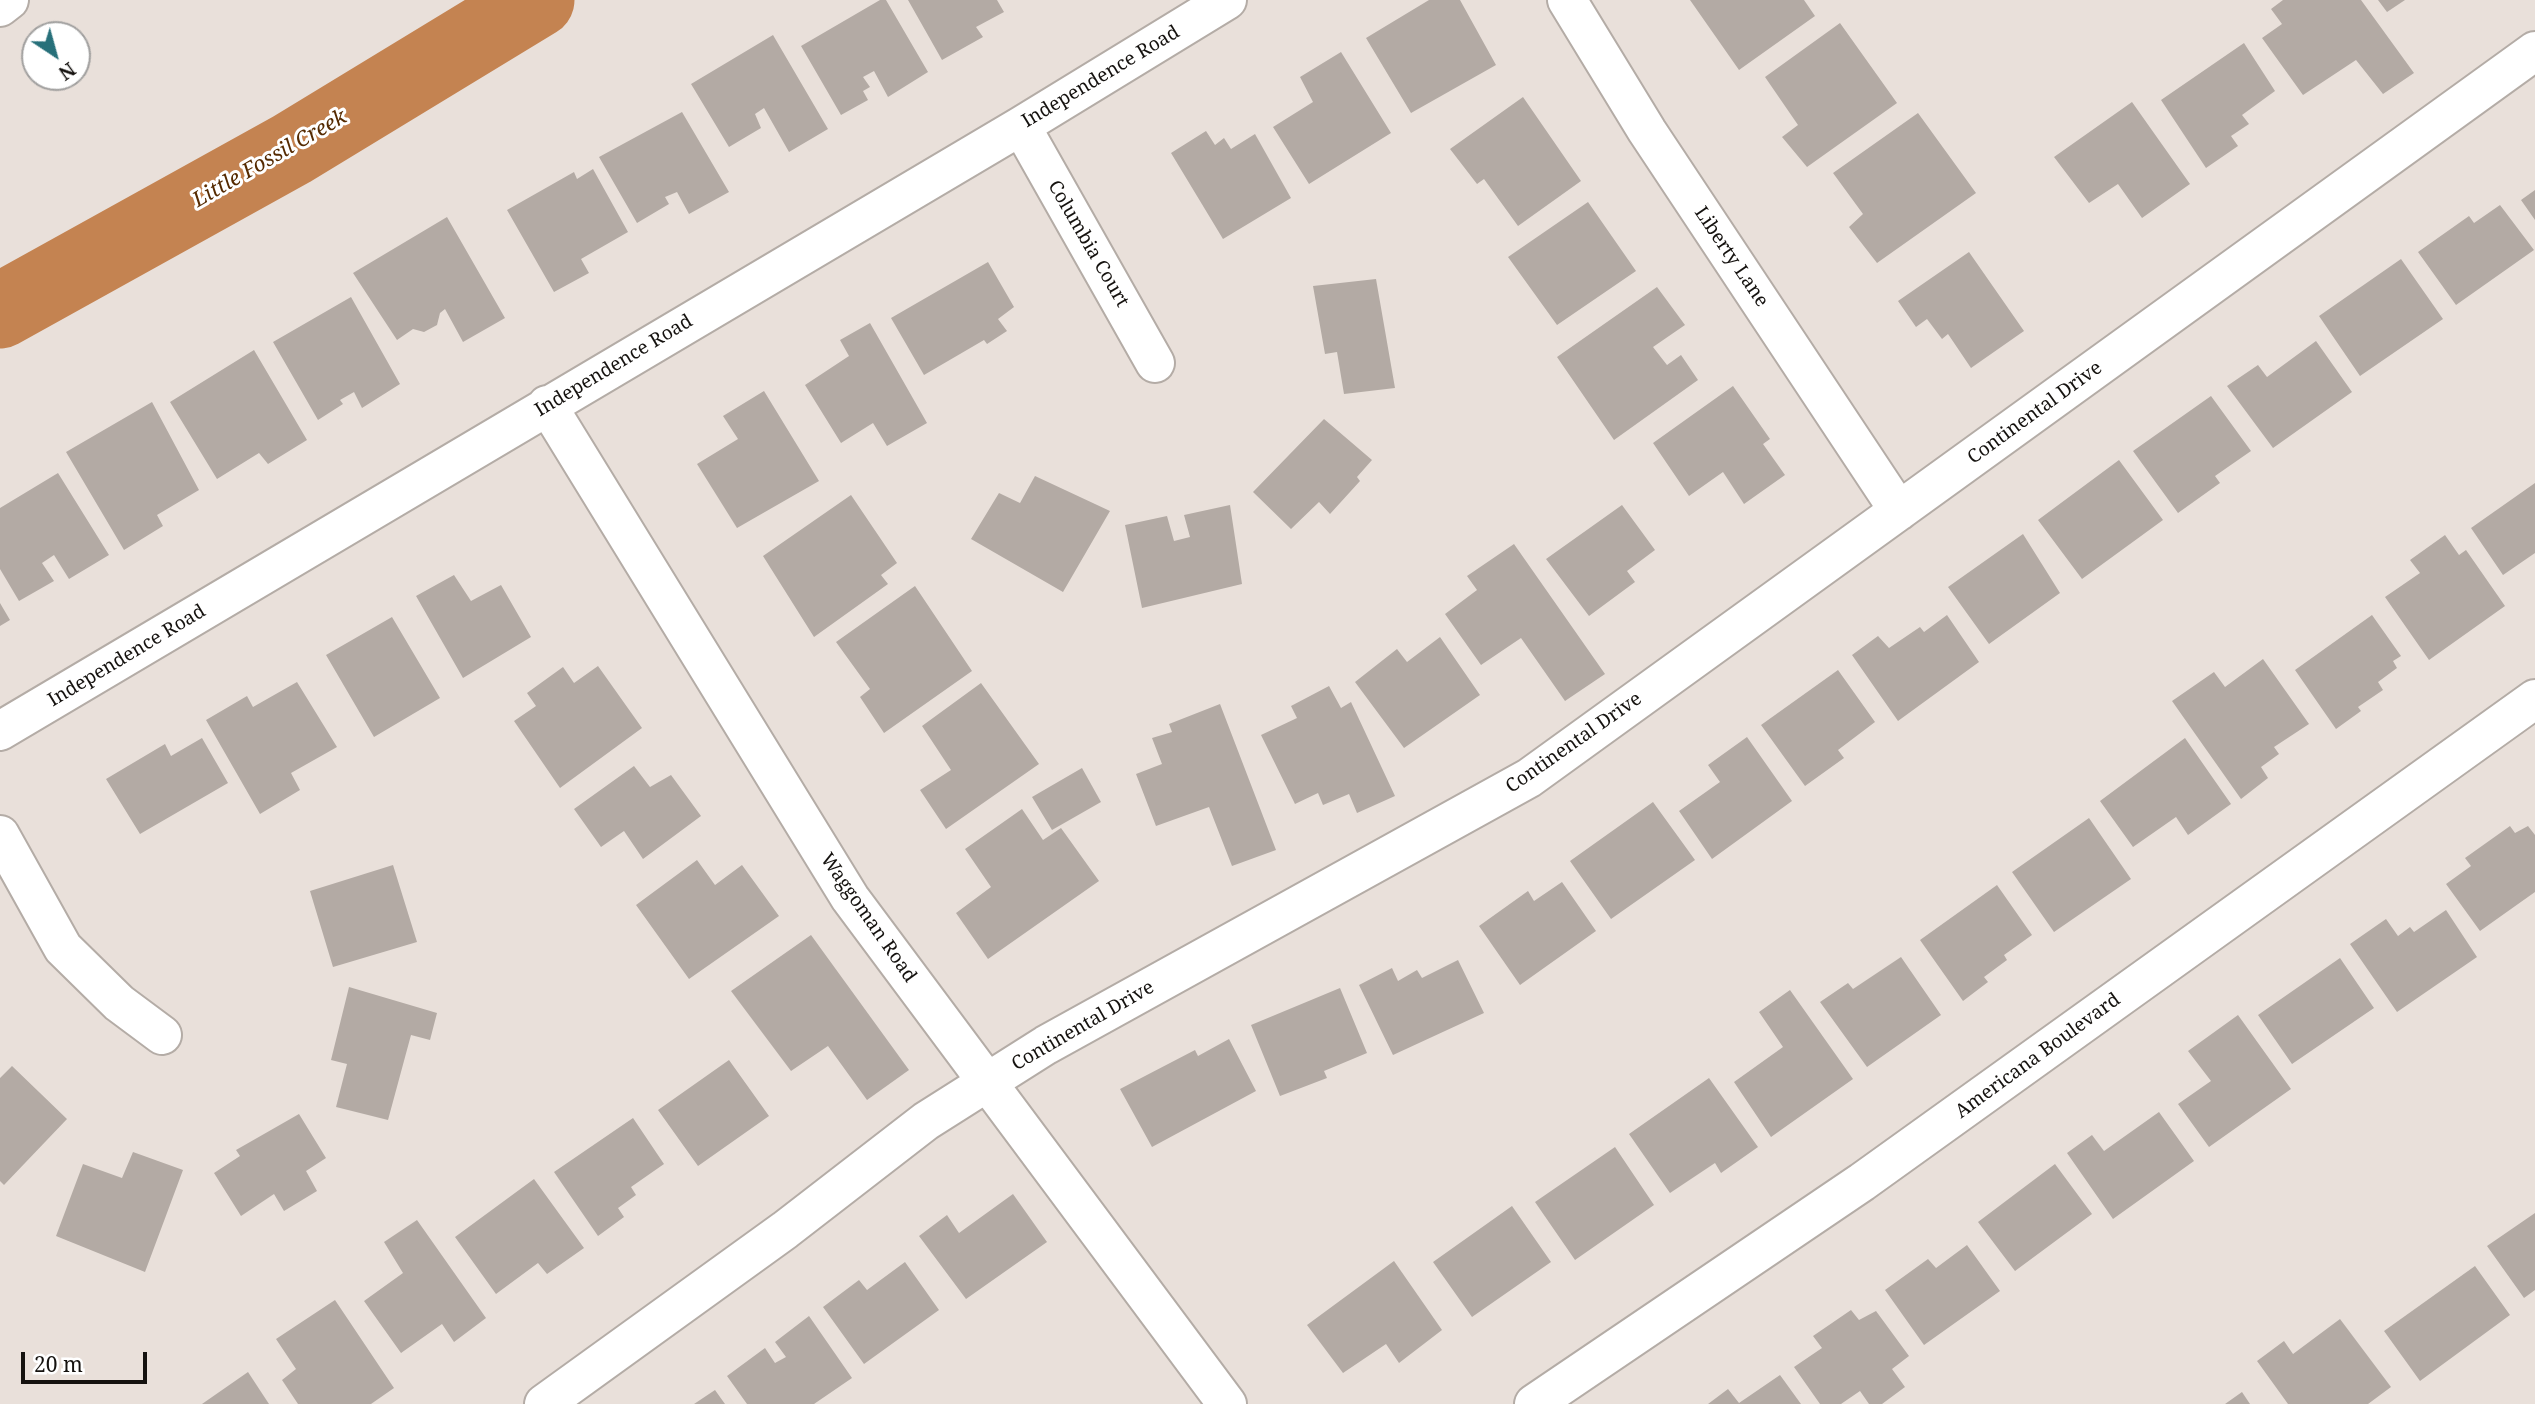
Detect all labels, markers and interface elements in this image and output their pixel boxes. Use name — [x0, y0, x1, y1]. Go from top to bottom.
north arrow — [21, 21, 91, 91]
street label: Independence Road — [1018, 21, 1184, 133]
text: N — [53, 56, 81, 86]
water label: Little Fossil Creek — [188, 105, 352, 213]
street label: Columbia Court — [1043, 177, 1133, 311]
street label: Liberty Lane — [1689, 203, 1773, 311]
street label: Independence Road — [531, 310, 697, 422]
street label: Continental Drive — [1963, 357, 2107, 469]
street label: Independence Road — [44, 600, 210, 712]
street label: Continental Drive — [1502, 688, 1646, 798]
street label: Waggoman Road — [815, 849, 921, 987]
street label: Continental Drive — [1008, 976, 1158, 1076]
street label: Americana Boulevard — [1951, 988, 2125, 1124]
scale bar — [24, 1338, 150, 1382]
text: 20 m — [34, 1350, 83, 1378]

